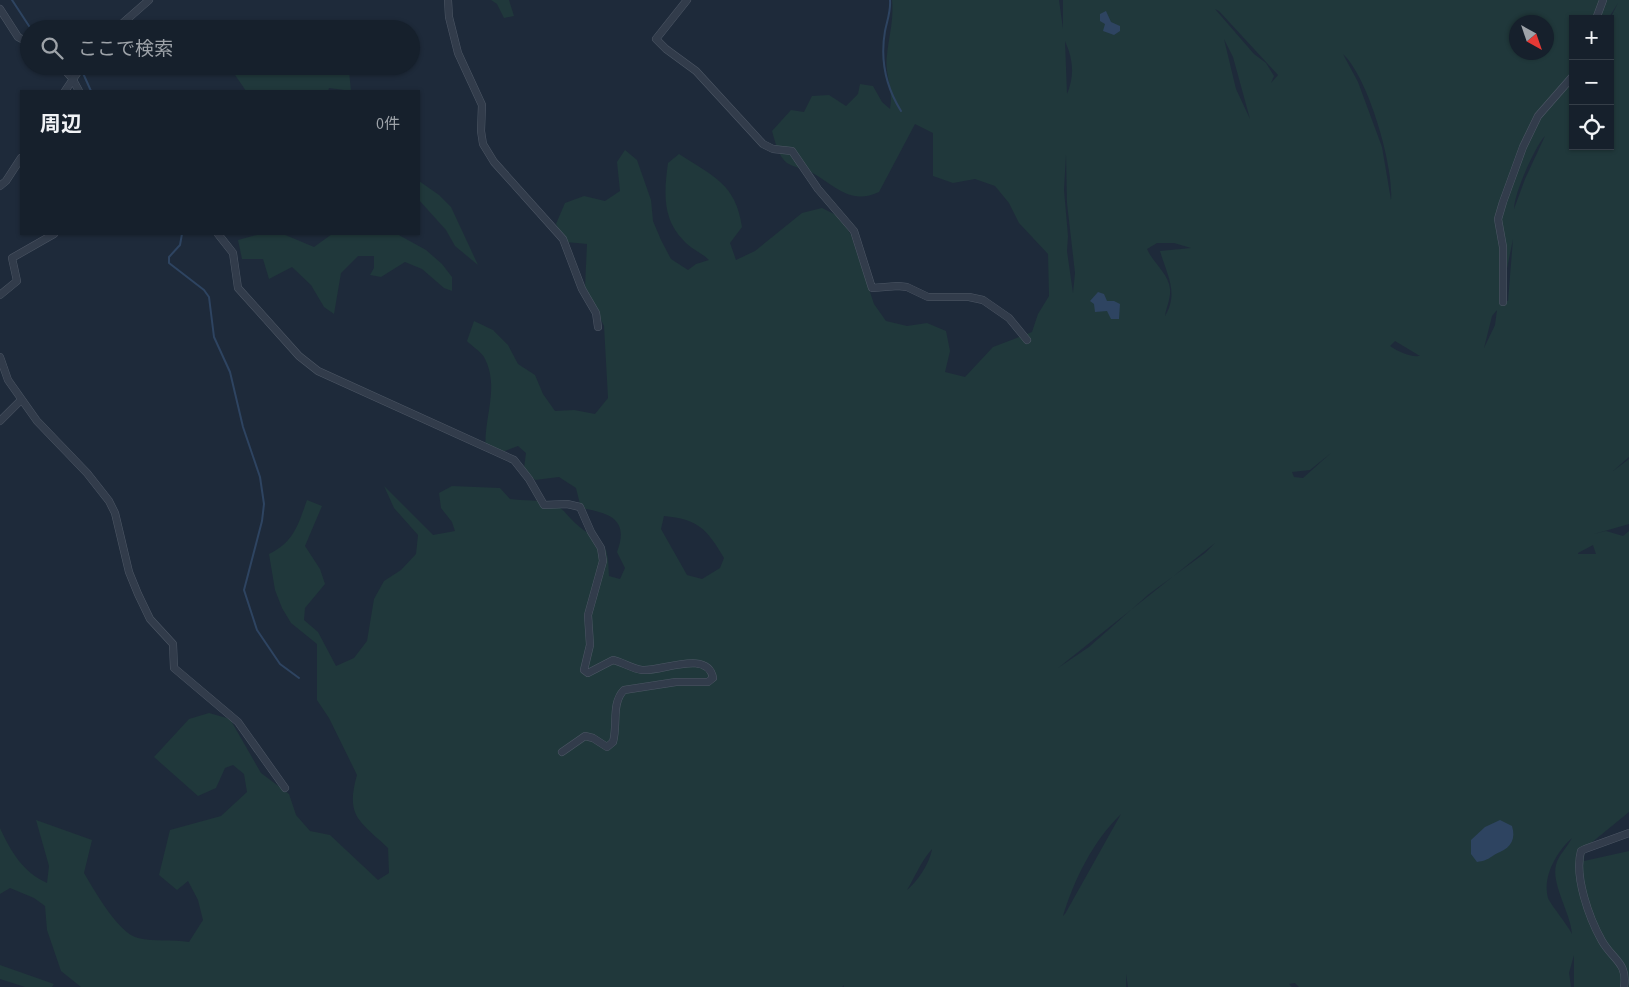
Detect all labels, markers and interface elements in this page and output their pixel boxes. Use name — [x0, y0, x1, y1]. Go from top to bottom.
north arrow — [1509, 15, 1554, 60]
map controls — [1569, 15, 1614, 150]
button: + — [1569, 15, 1614, 60]
search box — [20, 20, 420, 75]
icon: search — [38, 34, 66, 62]
text: ここで検索 — [78, 36, 173, 63]
button: − — [1569, 60, 1614, 105]
button: locate — [1569, 105, 1614, 150]
text: 周辺 — [40, 109, 82, 139]
text: 0件 — [376, 113, 400, 135]

